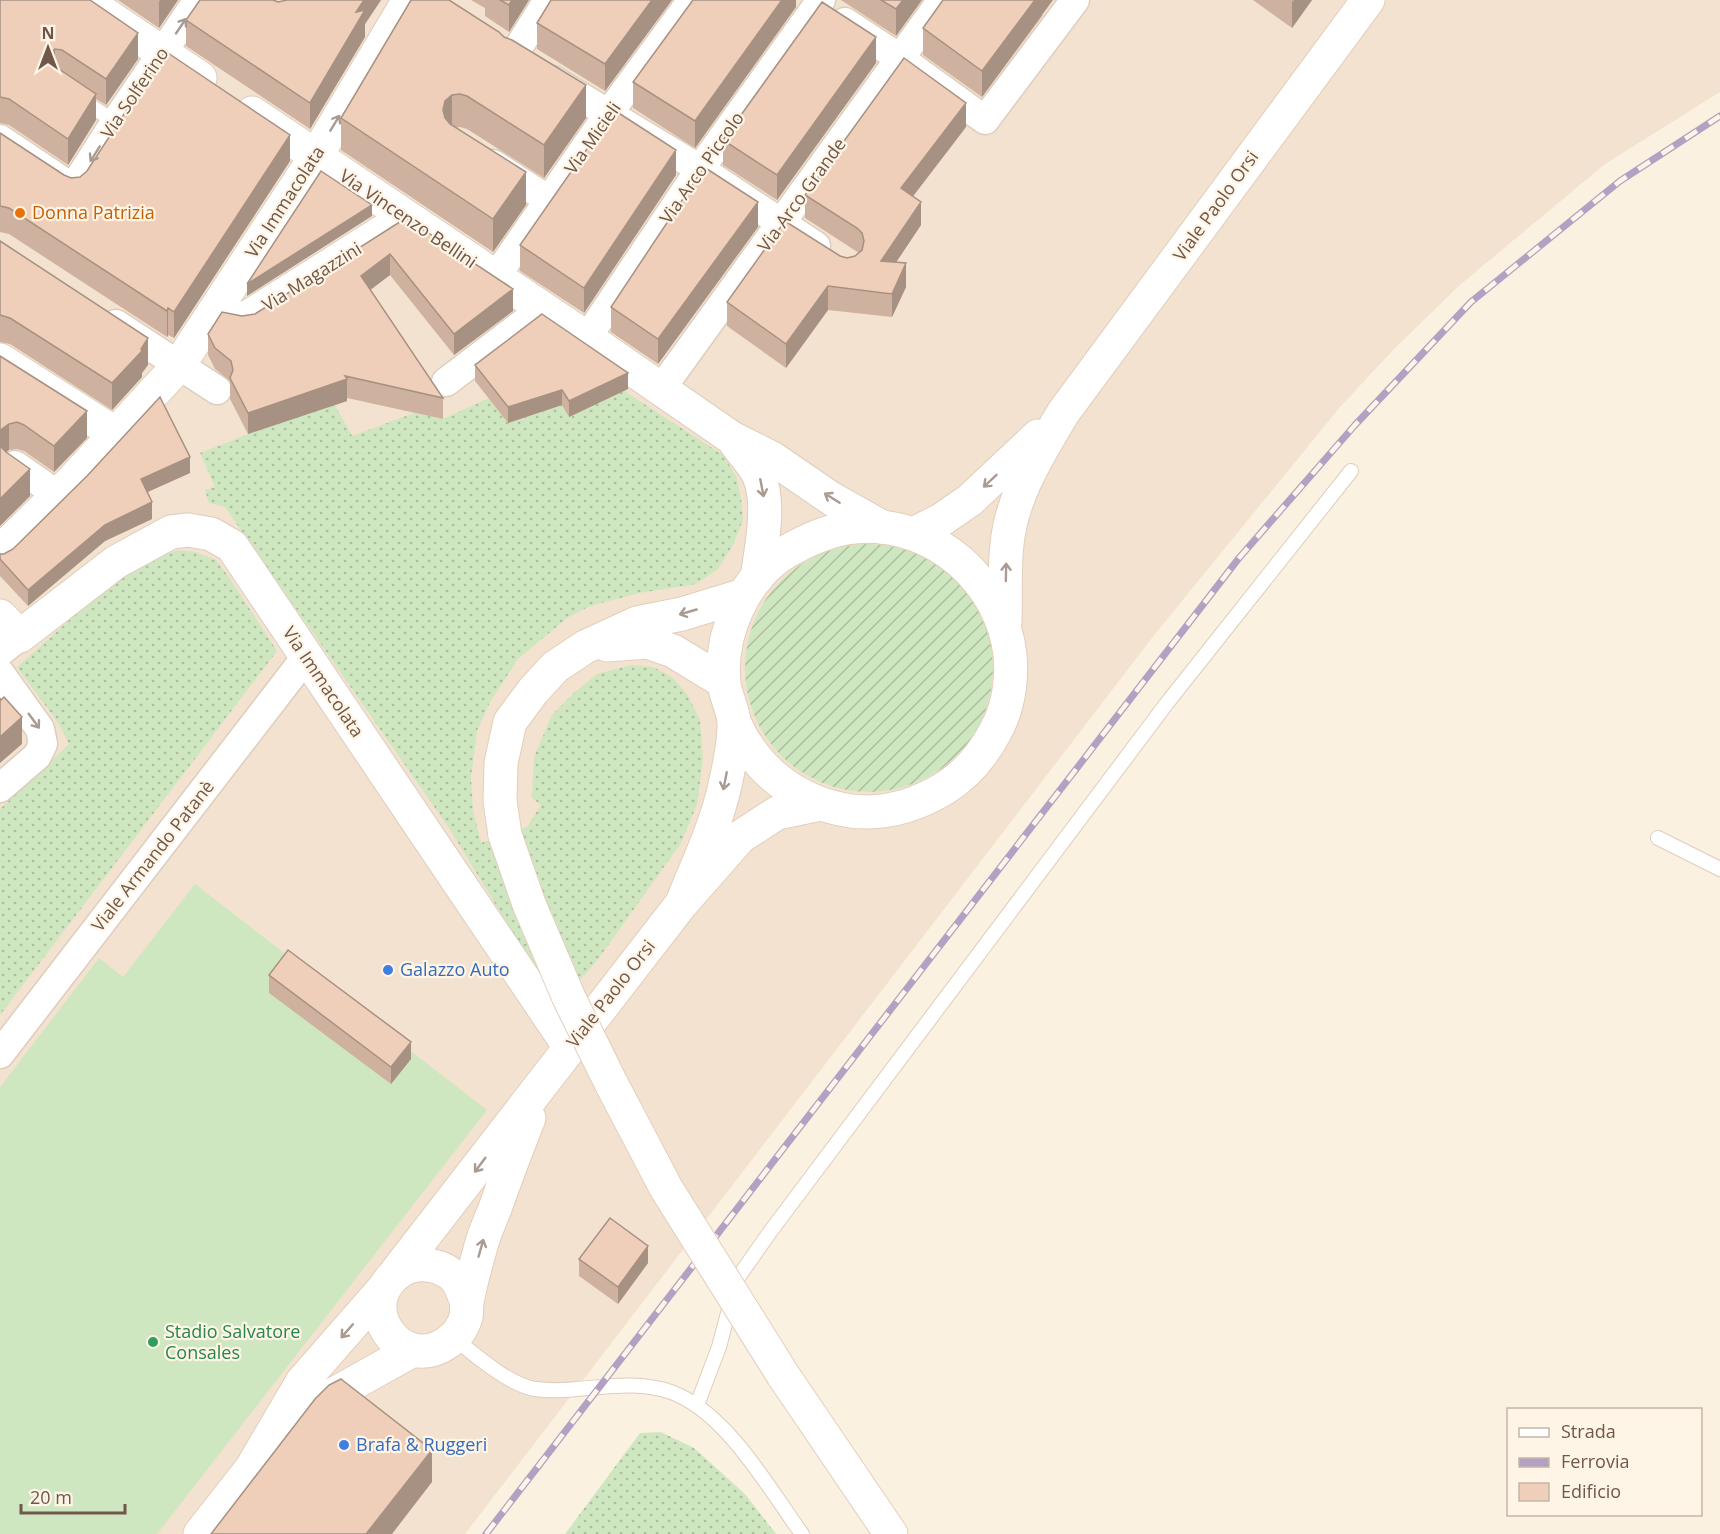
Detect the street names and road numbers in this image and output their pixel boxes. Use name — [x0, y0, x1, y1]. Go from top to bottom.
street label: Via Solferino — [95, 42, 174, 143]
street label: Via Micieli — [559, 97, 626, 178]
street label: Via Arco Piccolo — [654, 107, 749, 228]
street label: Via Arco Grande — [752, 133, 851, 256]
street label: Via Immacolata — [239, 141, 329, 262]
street label: Viale Paolo Orsi — [1167, 145, 1263, 265]
street label: Via Vincenzo Bellini — [335, 163, 482, 273]
street label: Via Magazzini — [257, 236, 366, 316]
street label: Via Immacolata — [278, 621, 370, 742]
street label: Viale Armando Patanè — [86, 775, 219, 936]
street label: Viale Paolo Orsi — [560, 934, 660, 1052]

